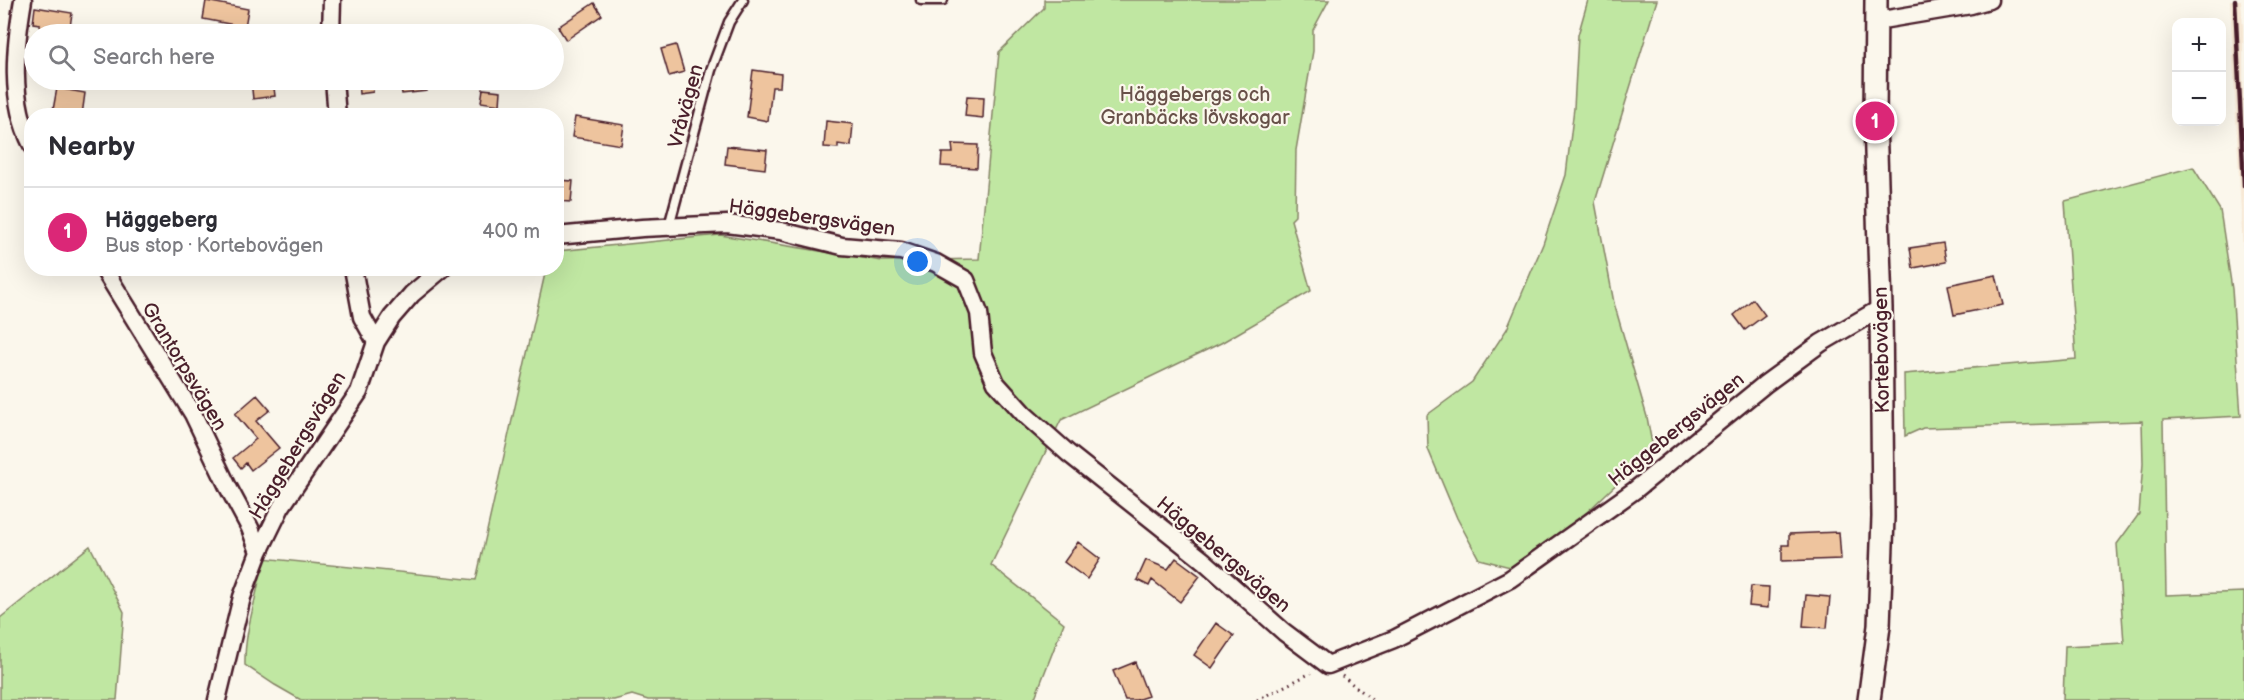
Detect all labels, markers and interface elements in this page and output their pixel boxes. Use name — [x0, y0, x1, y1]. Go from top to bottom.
map controls — [2172, 18, 2226, 126]
button: + — [2172, 18, 2226, 72]
search box — [24, 24, 564, 90]
icon: search — [45, 41, 78, 74]
text: Search here — [93, 44, 215, 71]
street label: Vråvägen — [663, 62, 709, 151]
button: − — [2172, 72, 2226, 126]
park label: Häggebergs och Granbäcks lövskogar — [1101, 83, 1290, 130]
pin: 1 — [1856, 98, 1894, 144]
text: Nearby — [48, 132, 135, 163]
street label: Häggebergsvägen — [727, 194, 897, 242]
text: Häggeberg — [105, 207, 218, 234]
text: 1 — [63, 220, 72, 244]
text: 400 m — [482, 220, 540, 244]
text: Bus stop · Kortebovägen — [105, 234, 323, 258]
your location — [903, 247, 932, 276]
street label: Kortebovägen — [1869, 286, 1895, 414]
street label: Grantorpsvägen — [136, 298, 232, 435]
street label: Häggebergsvägen — [244, 367, 351, 524]
street label: Häggebergsvägen — [1604, 368, 1749, 492]
street label: Häggebergsvägen — [1151, 492, 1295, 618]

